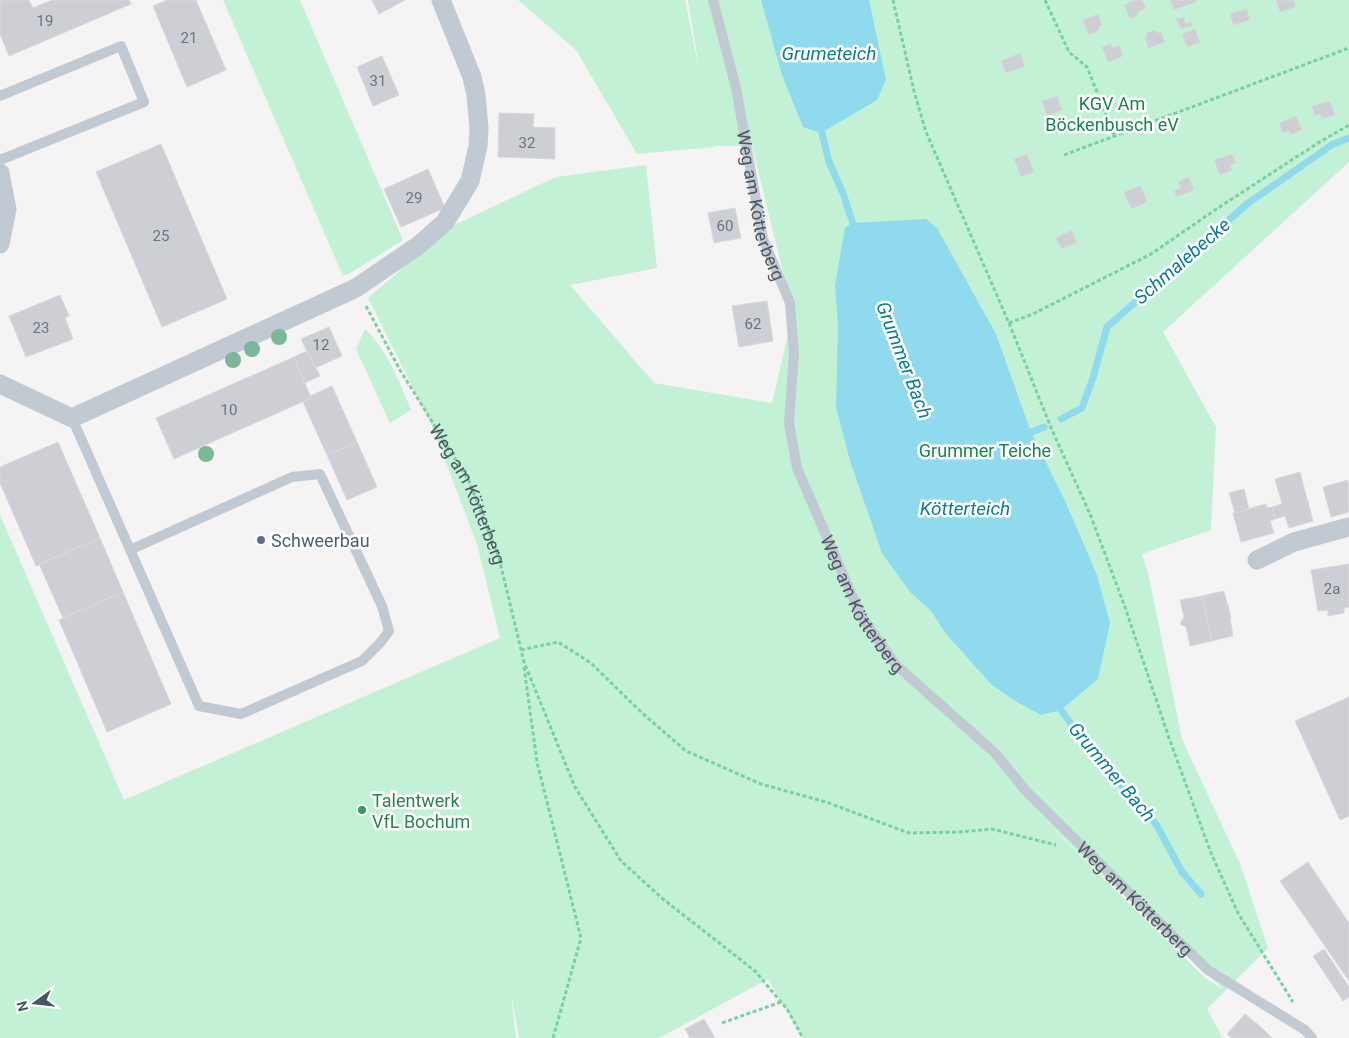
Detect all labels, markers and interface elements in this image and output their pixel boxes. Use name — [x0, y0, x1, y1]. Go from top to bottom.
house number: 19 — [37, 12, 53, 30]
house number: 21 — [181, 29, 197, 47]
water label: Grumeteich — [782, 42, 876, 65]
house number: 31 — [370, 72, 386, 90]
park label: KGV Am Böckenbusch eV — [1045, 93, 1179, 135]
street label: Weg am Kötterberg — [733, 128, 790, 283]
house number: 32 — [519, 134, 535, 152]
house number: 29 — [406, 189, 422, 207]
water label: Schmalebecke — [1129, 213, 1235, 309]
house number: 60 — [717, 217, 733, 235]
house number: 25 — [153, 227, 169, 245]
water label: Grummer Bach — [871, 298, 937, 422]
house number: 62 — [745, 315, 761, 333]
house number: 23 — [33, 319, 49, 337]
house number: 12 — [313, 336, 329, 354]
house number: 10 — [221, 401, 237, 419]
street label: Weg am Kötterberg — [426, 420, 511, 567]
park label: Grummer Teiche — [919, 440, 1051, 461]
water label: Kötterteich — [920, 497, 1010, 520]
place label: Schweerbau — [271, 530, 370, 551]
street label: Weg am Kötterberg — [817, 532, 908, 677]
marker: Schweerbau — [255, 534, 267, 546]
house number: 2a — [1324, 580, 1340, 598]
water label: Grummer Bach — [1064, 717, 1160, 827]
place label: Talentwerk VfL Bochum — [372, 790, 470, 832]
marker: Talentwerk VfL Bochum — [356, 804, 368, 816]
street label: Weg am Kötterberg — [1073, 837, 1198, 960]
north arrow — [10, 978, 60, 1028]
text: N — [13, 1000, 31, 1013]

